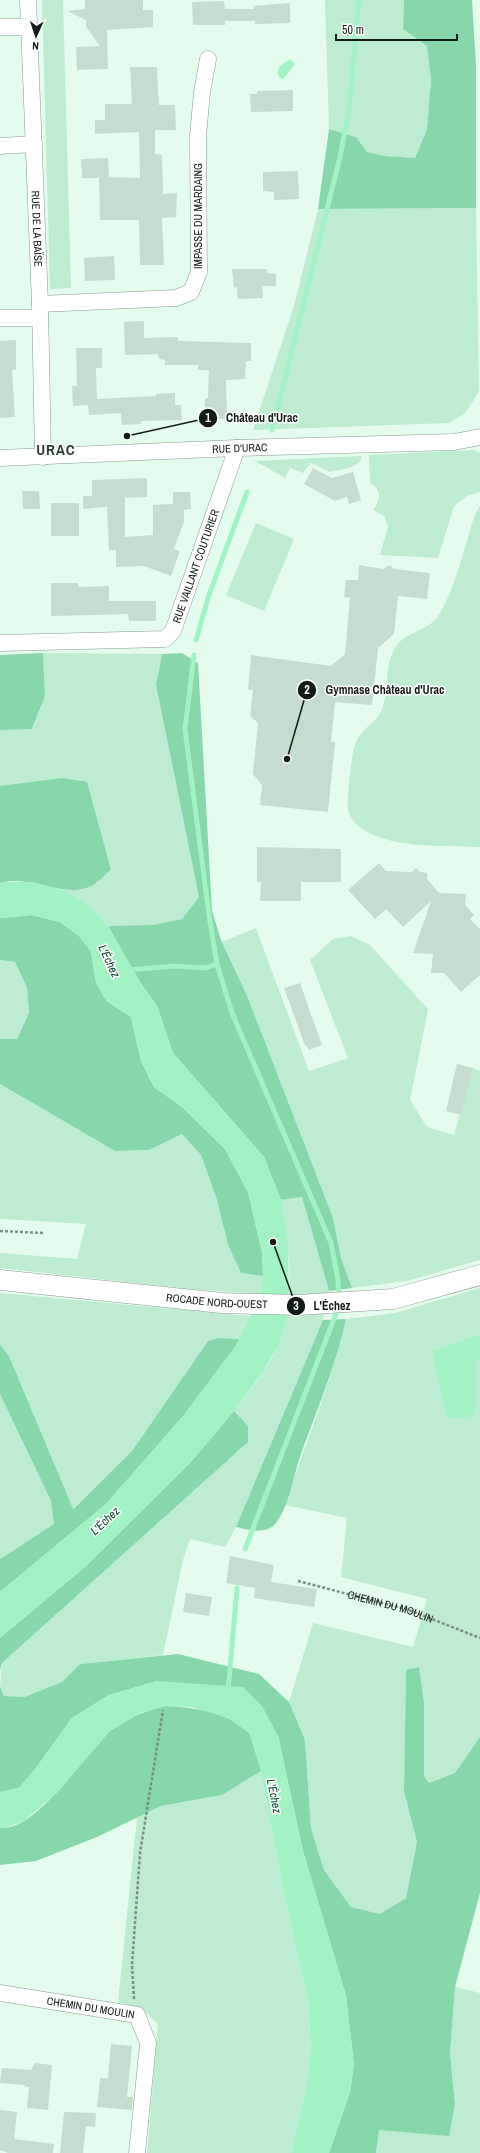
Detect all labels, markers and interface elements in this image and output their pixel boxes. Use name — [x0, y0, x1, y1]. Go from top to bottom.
north arrow — [16, 16, 56, 56]
scale bar — [336, 16, 457, 42]
text: 50 m — [342, 22, 364, 38]
text: N — [32, 39, 39, 53]
street label: IMPASSE DU MARDAING — [191, 163, 205, 269]
street label: RUE DE LA BAÏSE — [29, 190, 46, 267]
callout: Château d'Urac — [198, 406, 306, 430]
text: 1 — [205, 410, 211, 426]
text: Château d'Urac — [226, 410, 298, 426]
district label: URAC — [36, 439, 76, 460]
street label: RUE D'URAC — [212, 440, 268, 456]
street label: RUE VAILLANT COUTURIER — [169, 507, 222, 625]
callout: Gymnase Château d'Urac — [297, 678, 452, 702]
text: 2 — [304, 682, 310, 698]
text: Gymnase Château d'Urac — [326, 682, 445, 698]
water label: L'Échez — [94, 942, 124, 980]
street label: ROCADE NORD-OUEST — [165, 1290, 268, 1311]
callout: L'Échez — [286, 1294, 359, 1318]
text: 3 — [293, 1298, 299, 1314]
text: L'Échez — [314, 1298, 350, 1314]
water label: L'Échez — [87, 1503, 123, 1539]
street label: CHEMIN DU MOULIN — [346, 1587, 435, 1626]
water label: L'Échez — [263, 1777, 285, 1815]
street label: CHEMIN DU MOULIN — [46, 1994, 136, 2022]

